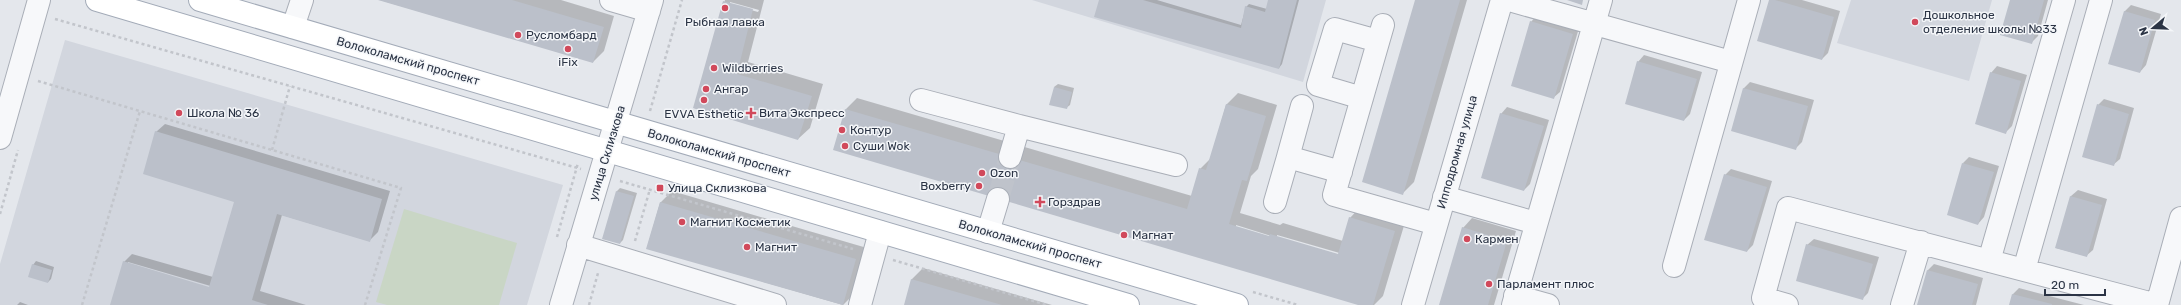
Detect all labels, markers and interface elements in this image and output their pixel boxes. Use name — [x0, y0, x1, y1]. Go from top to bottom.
marker: Рыбная лавка — [720, 3, 730, 13]
place label: Дошкольное отделение школы №33 — [1923, 8, 2057, 36]
north arrow — [2133, 8, 2173, 48]
place label: Рыбная лавка — [685, 15, 765, 29]
marker: Дошкольное отделение школы №33 — [1910, 17, 1920, 27]
text: N — [2137, 25, 2151, 37]
place label: Русломбард — [526, 28, 597, 42]
marker: Русломбард — [513, 30, 523, 40]
street label: Волоколамский проспект — [335, 34, 481, 88]
marker: iFix — [563, 44, 573, 54]
place label: iFix — [558, 55, 578, 69]
place label: Wildberries — [722, 61, 783, 75]
marker: Wildberries — [709, 63, 719, 73]
place label: Ангар — [714, 82, 748, 96]
marker: Ангар — [701, 84, 711, 94]
street label: Ипподромная улица — [1434, 94, 1480, 210]
marker: EVVA Esthetic — [699, 95, 709, 105]
street label: улица Склизкова — [586, 104, 628, 202]
place label: Школа № 36 — [187, 106, 259, 120]
place label: Вита Экспресс — [759, 106, 845, 120]
place label: EVVA Esthetic — [664, 107, 744, 121]
marker: Школа № 36 — [174, 108, 184, 118]
marker: Вита Экспресс — [746, 108, 756, 118]
place label: Контур — [850, 123, 891, 137]
marker: Контур — [837, 125, 847, 135]
street label: Волоколамский проспект — [646, 126, 792, 180]
place label: Суши Wok — [853, 139, 911, 153]
marker: Суши Wok — [840, 141, 850, 151]
place label: Ozon — [990, 166, 1018, 180]
marker: Ozon — [977, 168, 987, 178]
place label: Boxberry — [920, 179, 971, 193]
place label: Улица Склизкова — [668, 181, 767, 195]
marker: Boxberry — [974, 181, 984, 191]
marker: Улица Склизкова — [655, 183, 665, 193]
place label: Горздрав — [1048, 195, 1101, 209]
marker: Горздрав — [1035, 197, 1045, 207]
place label: Магнит Косметик — [690, 215, 791, 229]
marker: Магнит Косметик — [677, 217, 687, 227]
street label: Волоколамский проспект — [957, 217, 1103, 271]
place label: Магнат — [1132, 228, 1173, 242]
marker: Магнат — [1119, 230, 1129, 240]
place label: Кармен — [1475, 232, 1519, 246]
marker: Кармен — [1462, 234, 1472, 244]
place label: Магнит — [755, 240, 797, 254]
marker: Магнит — [742, 242, 752, 252]
scale bar — [2045, 271, 2105, 297]
place label: Парламент плюс — [1497, 277, 1595, 291]
text: 20 m — [2051, 278, 2079, 292]
marker: Парламент плюс — [1484, 279, 1494, 289]

